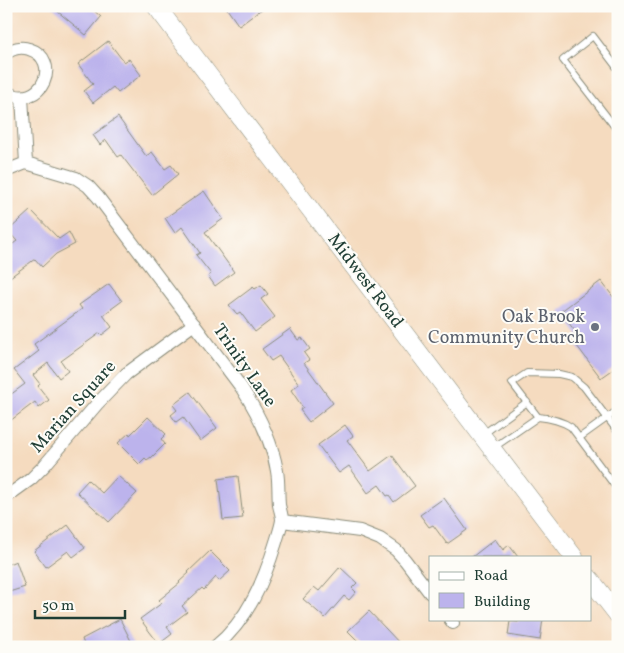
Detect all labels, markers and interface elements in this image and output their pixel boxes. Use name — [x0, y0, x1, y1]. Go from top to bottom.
street label: Midwest Road — [321, 228, 409, 334]
place label: Oak Brook Community Church — [428, 305, 585, 351]
street label: Trinity Lane — [206, 319, 282, 413]
marker: Oak Brook Community Church — [589, 321, 601, 333]
street label: Marian Square — [26, 355, 122, 459]
legend — [429, 556, 592, 620]
text: Road — [474, 566, 508, 587]
scale bar — [35, 588, 125, 620]
text: Building — [474, 592, 531, 613]
text: 50 m — [42, 596, 74, 617]

